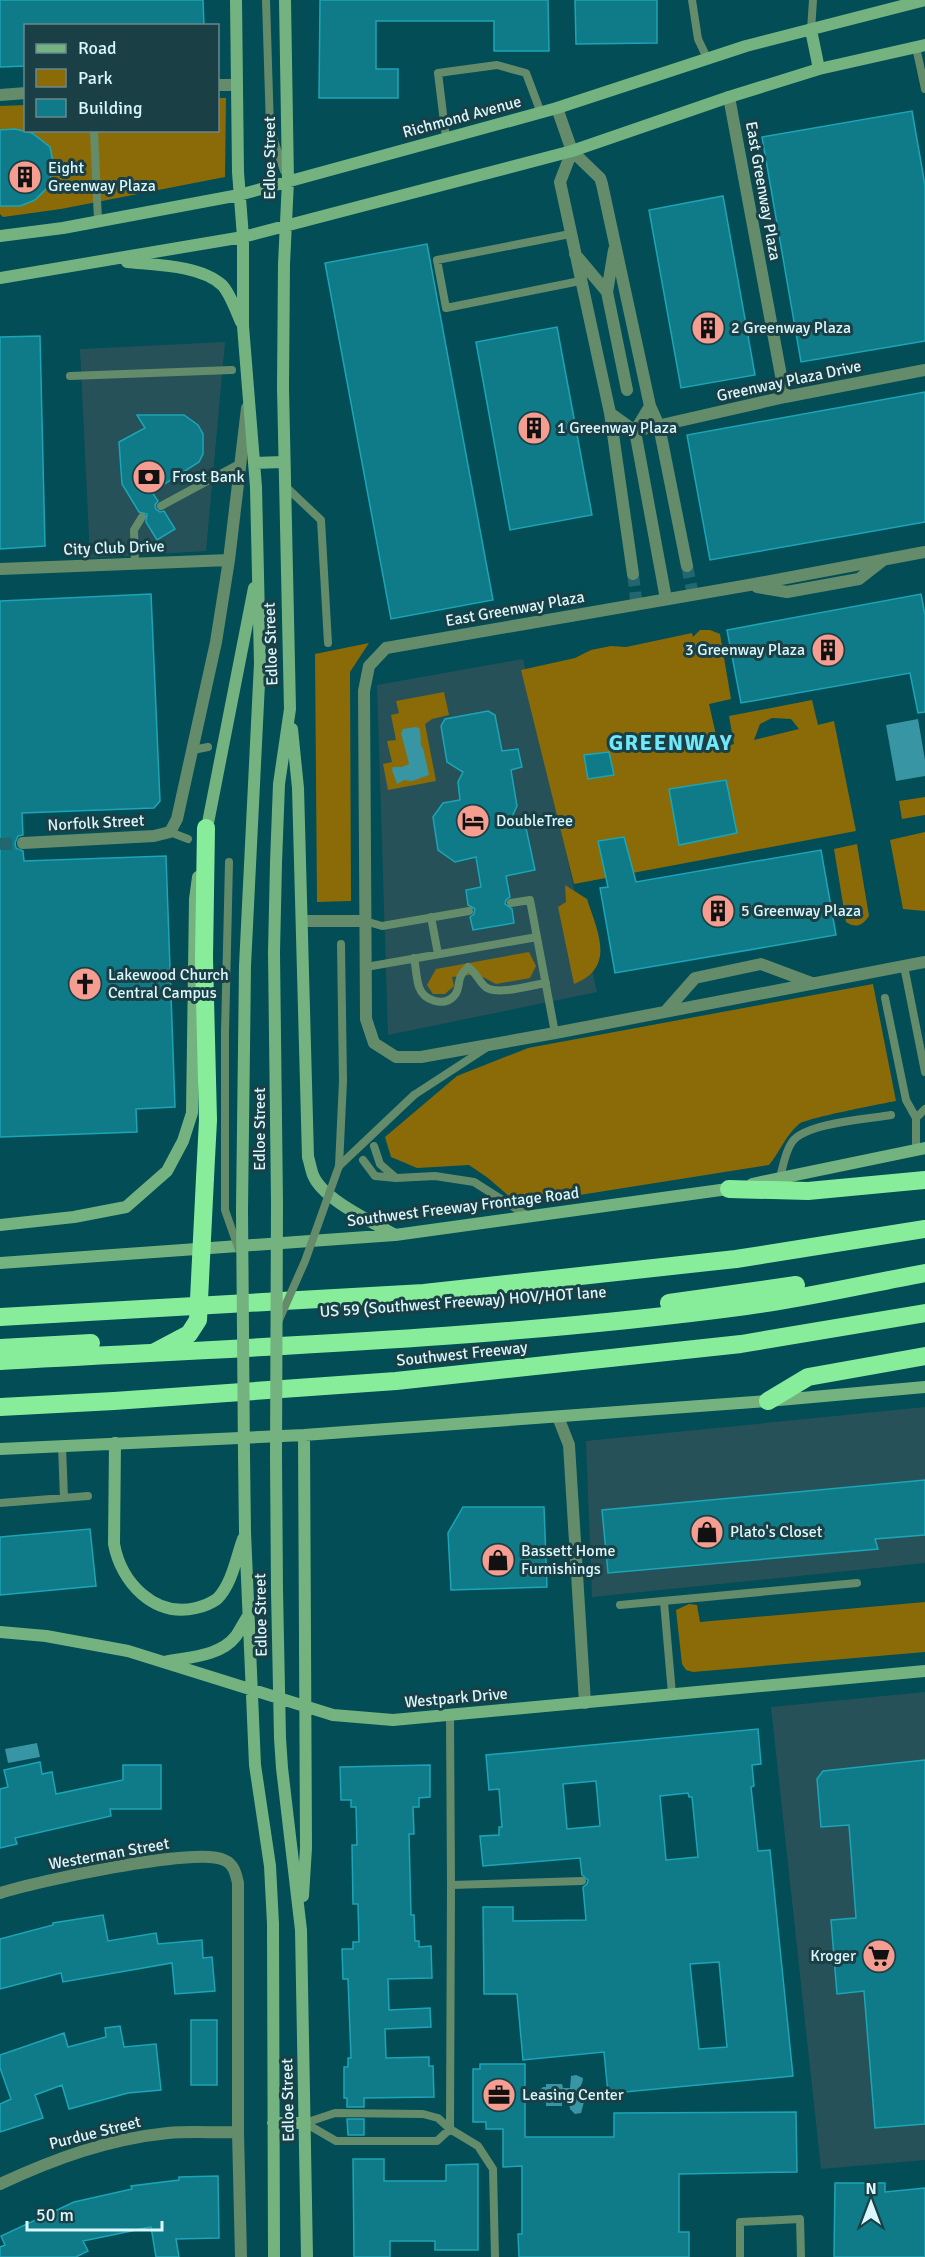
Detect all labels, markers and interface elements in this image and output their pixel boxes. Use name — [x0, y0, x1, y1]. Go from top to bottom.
legend — [24, 24, 219, 132]
text: Road — [78, 37, 117, 59]
text: Park — [78, 67, 113, 89]
street label: Richmond Avenue — [400, 92, 524, 142]
text: Building — [78, 97, 142, 119]
street label: Edloe Street — [260, 116, 280, 200]
street label: East Greenway Plaza — [741, 120, 785, 262]
place label: Eight Greenway Plaza — [48, 158, 156, 196]
building icon: Eight Greenway Plaza — [7, 159, 43, 195]
building icon: 2 Greenway Plaza — [690, 310, 726, 346]
place label: 2 Greenway Plaza — [731, 318, 851, 338]
street label: Greenway Plaza Drive — [715, 356, 863, 406]
building icon: 1 Greenway Plaza — [516, 410, 552, 446]
place label: 1 Greenway Plaza — [557, 418, 677, 438]
bank icon: Frost Bank — [131, 459, 167, 495]
place label: Frost Bank — [172, 467, 245, 487]
street label: City Club Drive — [63, 536, 165, 560]
street label: East Greenway Plaza — [444, 587, 586, 631]
street label: Edloe Street — [260, 602, 282, 686]
building icon: 3 Greenway Plaza — [810, 632, 846, 668]
place label: 3 Greenway Plaza — [685, 640, 805, 660]
district label: GREENWAY — [609, 729, 733, 756]
hotel icon: DoubleTree — [455, 803, 491, 839]
street label: Norfolk Street — [47, 810, 145, 836]
place label: DoubleTree — [496, 811, 573, 831]
building icon: 5 Greenway Plaza — [700, 893, 736, 929]
place label: 5 Greenway Plaza — [741, 901, 861, 921]
place label: Lakewood Church Central Campus — [108, 965, 229, 1003]
church icon: Lakewood Church Central Campus — [67, 966, 103, 1002]
street label: Edloe Street — [250, 1087, 270, 1171]
street label: Southwest Freeway Frontage Road — [346, 1183, 580, 1231]
street label: US 59 (Southwest Freeway) HOV/HOT lane — [319, 1282, 607, 1322]
street label: Southwest Freeway — [395, 1337, 529, 1371]
shop icon: Plato's Closet — [689, 1514, 725, 1550]
place label: Plato's Closet — [730, 1522, 823, 1542]
place label: Bassett Home Furnishings — [521, 1541, 615, 1579]
shop icon: Bassett Home Furnishings — [480, 1542, 516, 1578]
street label: Edloe Street — [250, 1573, 272, 1657]
street label: Westpark Drive — [404, 1684, 508, 1712]
street label: Westerman Street — [47, 1833, 171, 1874]
supermarket icon: Kroger — [861, 1938, 897, 1974]
place label: Kroger — [810, 1946, 856, 1966]
street label: Edloe Street — [277, 2058, 299, 2142]
office icon: Leasing Center — [481, 2077, 517, 2113]
place label: Leasing Center — [522, 2085, 624, 2105]
street label: Purdue Street — [47, 2112, 143, 2154]
north arrow — [841, 2173, 901, 2233]
text: N — [865, 2179, 877, 2199]
scale bar — [27, 2194, 162, 2232]
text: 50 m — [36, 2204, 74, 2226]

